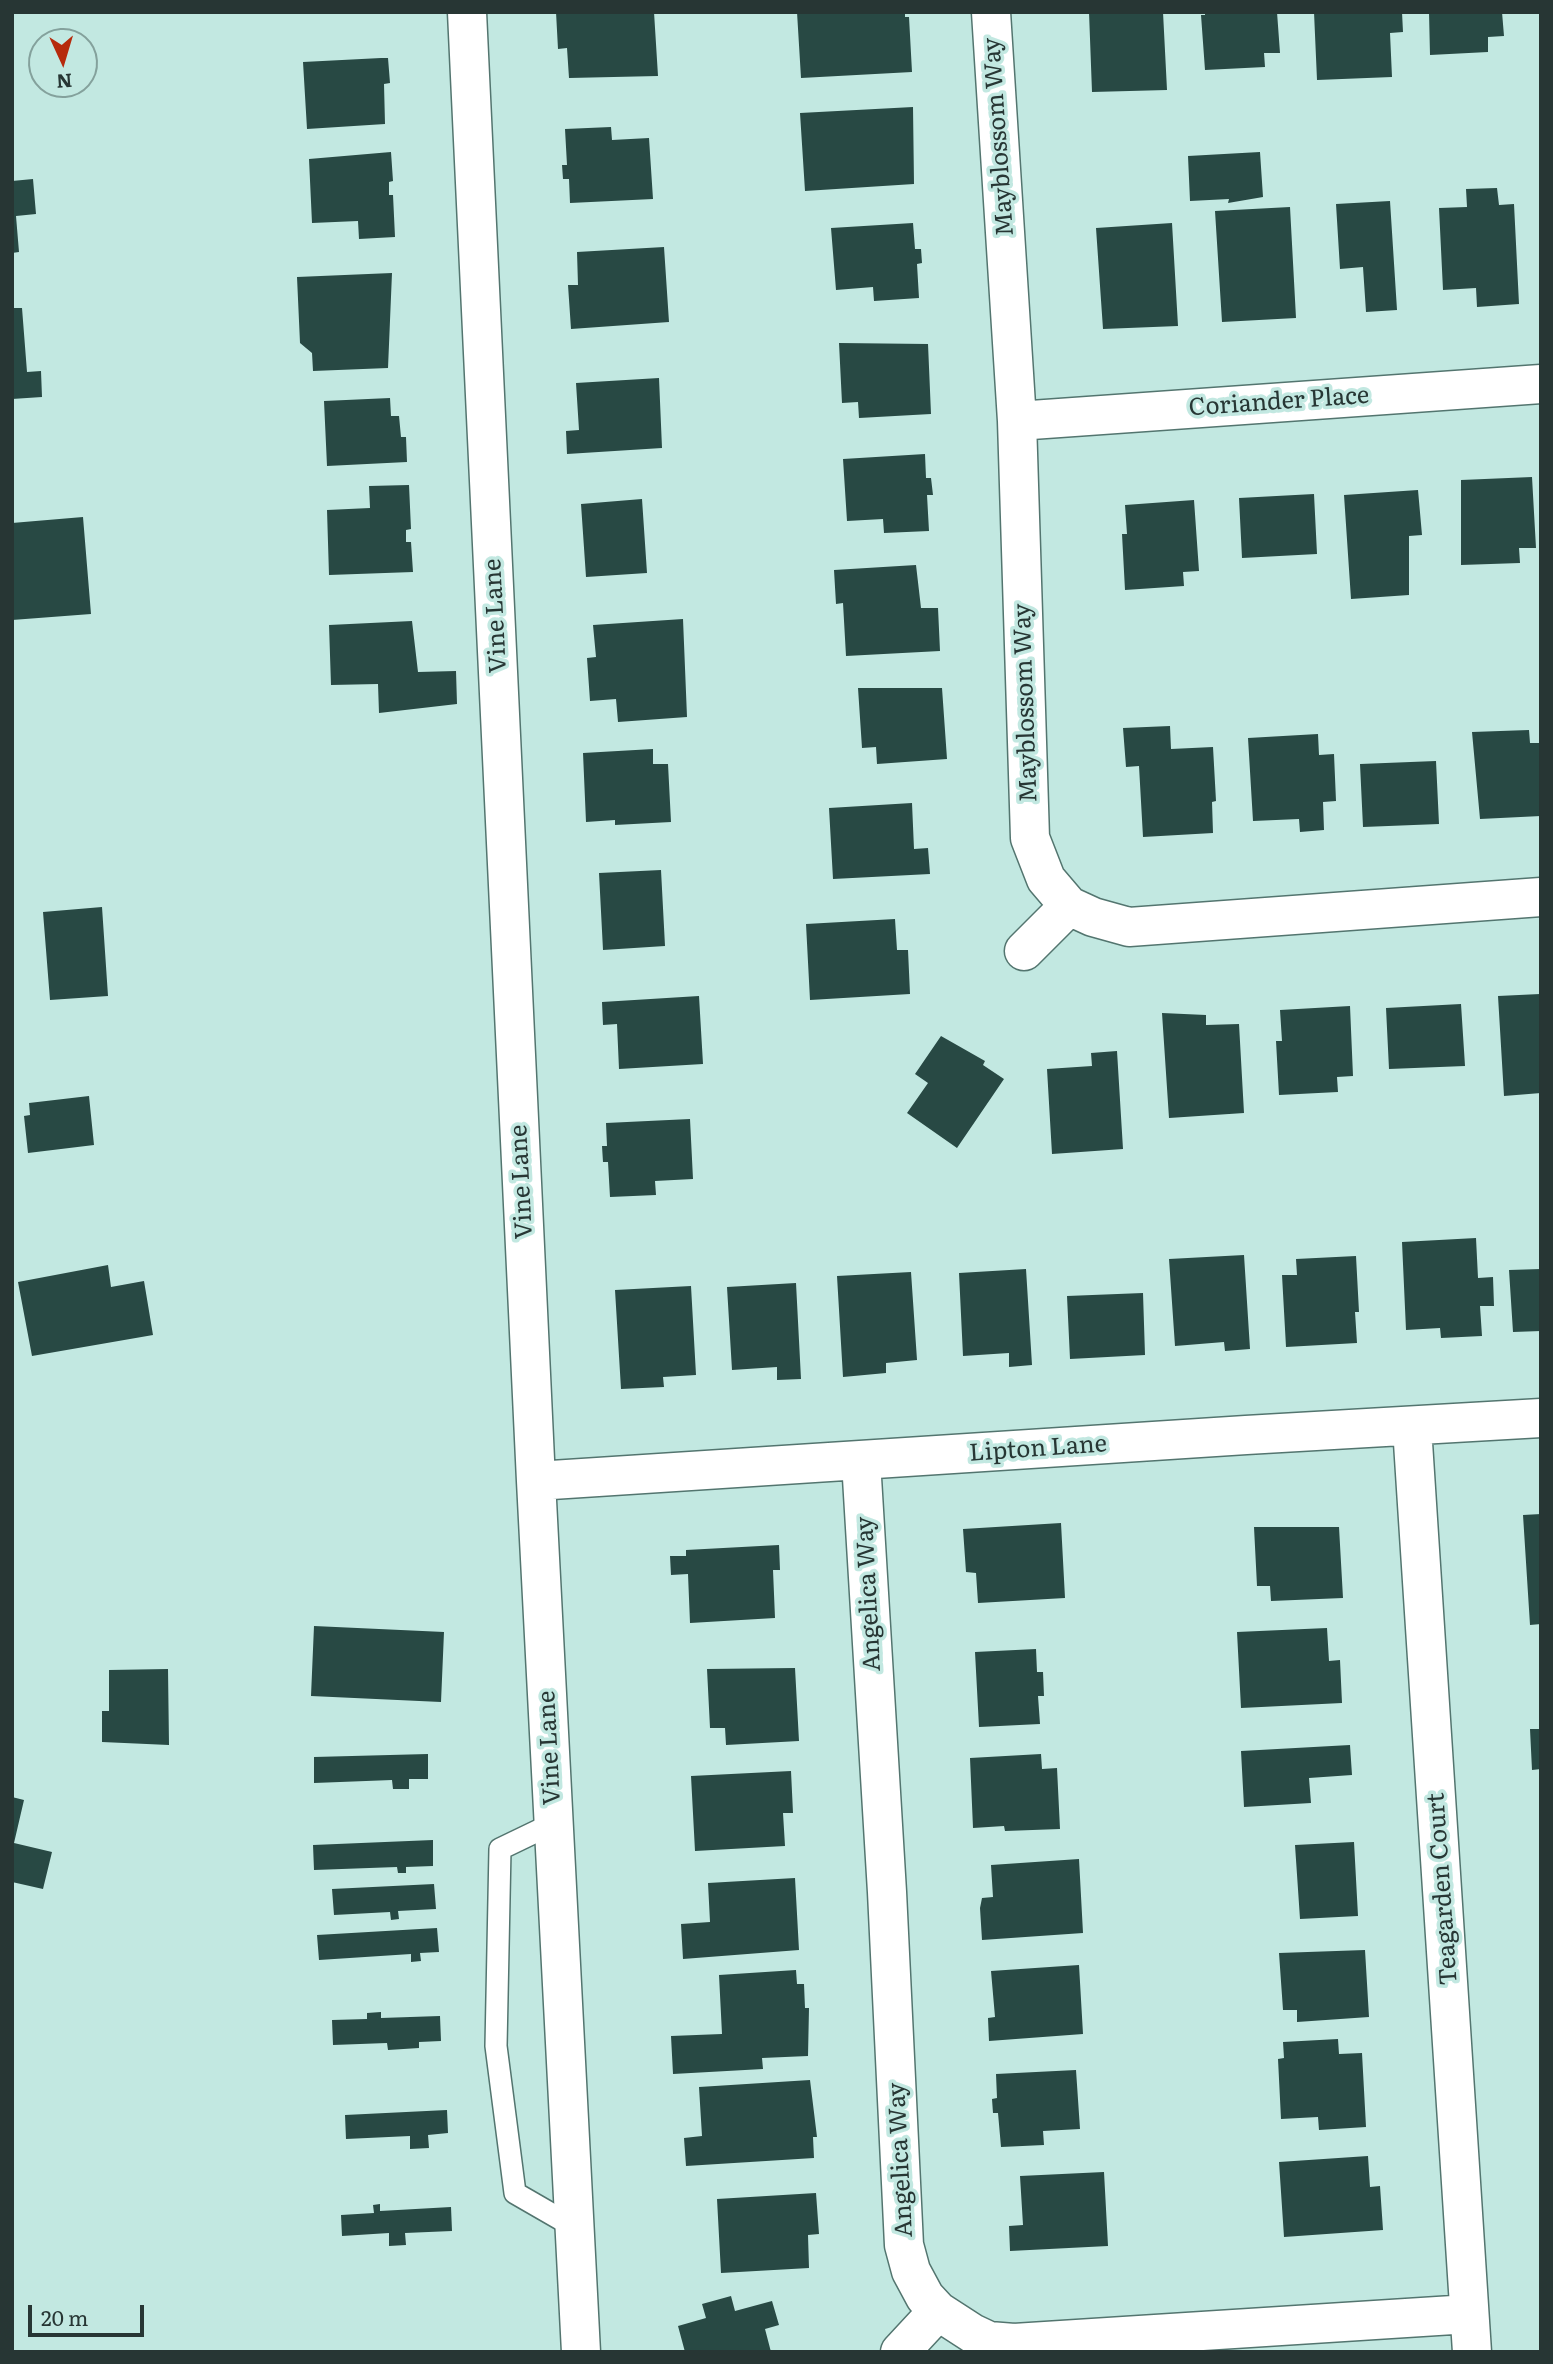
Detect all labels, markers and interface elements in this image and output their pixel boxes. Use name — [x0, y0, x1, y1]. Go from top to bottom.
north arrow — [28, 28, 98, 98]
street label: Mayblossom Way — [978, 37, 1020, 237]
text: N — [55, 67, 73, 96]
street label: Coriander Place — [1188, 381, 1370, 423]
street label: Vine Lane — [479, 558, 513, 674]
street label: Mayblossom Way — [1008, 603, 1044, 803]
street label: Vine Lane — [505, 1124, 539, 1240]
street label: Lipton Lane — [968, 1430, 1108, 1468]
street label: Angelica Way — [851, 1516, 887, 1672]
street label: Vine Lane — [533, 1690, 567, 1806]
street label: Teagarden Court — [1422, 1792, 1464, 1986]
street label: Angelica Way — [883, 2082, 919, 2238]
scale bar — [32, 2290, 147, 2334]
text: 20 m — [41, 2301, 88, 2332]

